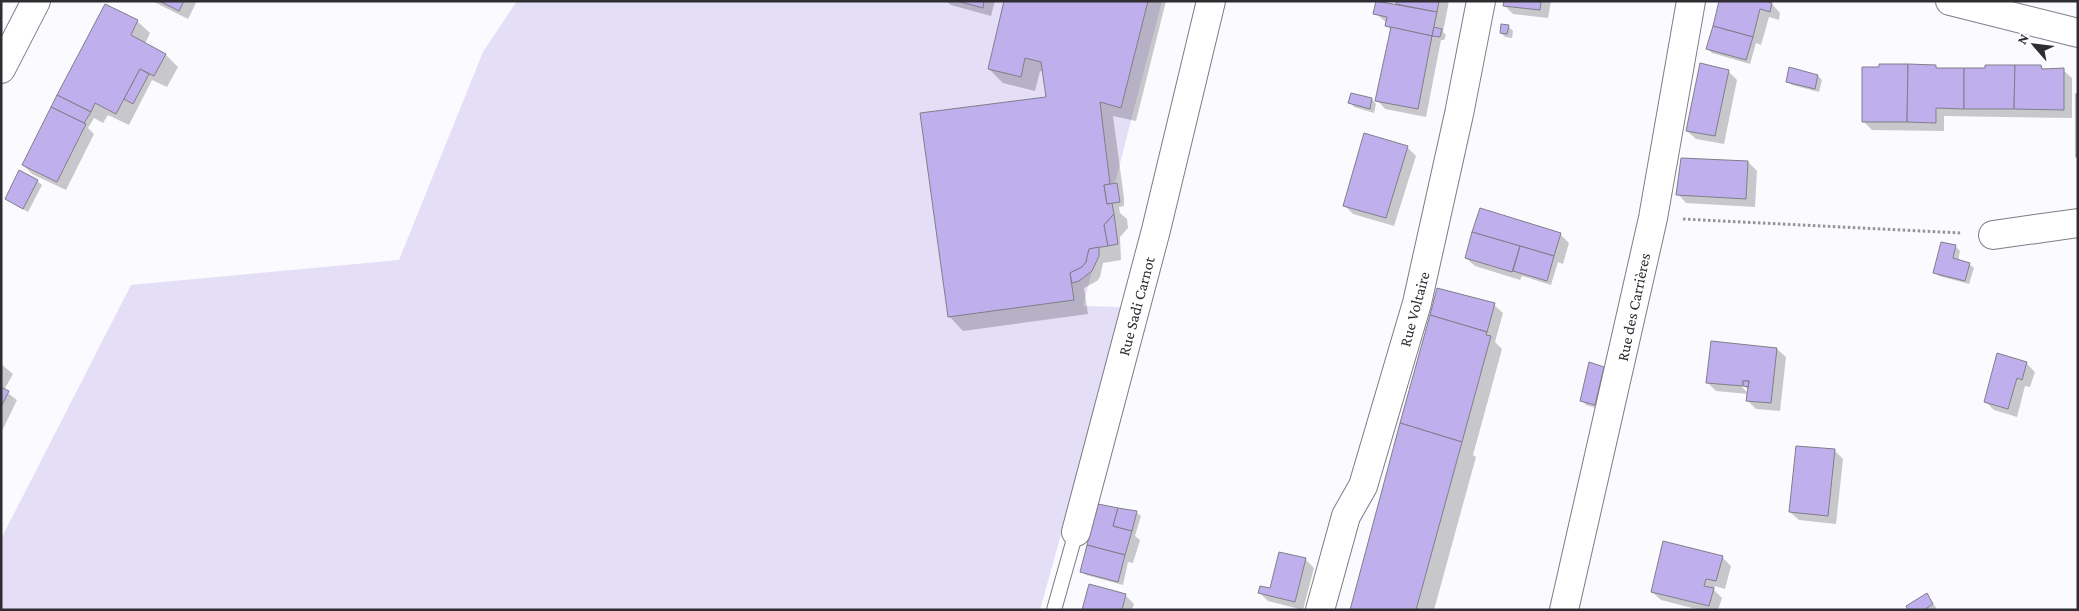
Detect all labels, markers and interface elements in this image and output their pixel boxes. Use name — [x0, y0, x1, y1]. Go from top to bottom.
north arrow — [2009, 20, 2059, 70]
text: N — [2013, 31, 2032, 47]
street label: Rue des Carrières — [1614, 252, 1653, 363]
street label: Rue Sadi Carnot — [1115, 254, 1158, 358]
street label: Rue Voltaire — [1396, 270, 1433, 349]

